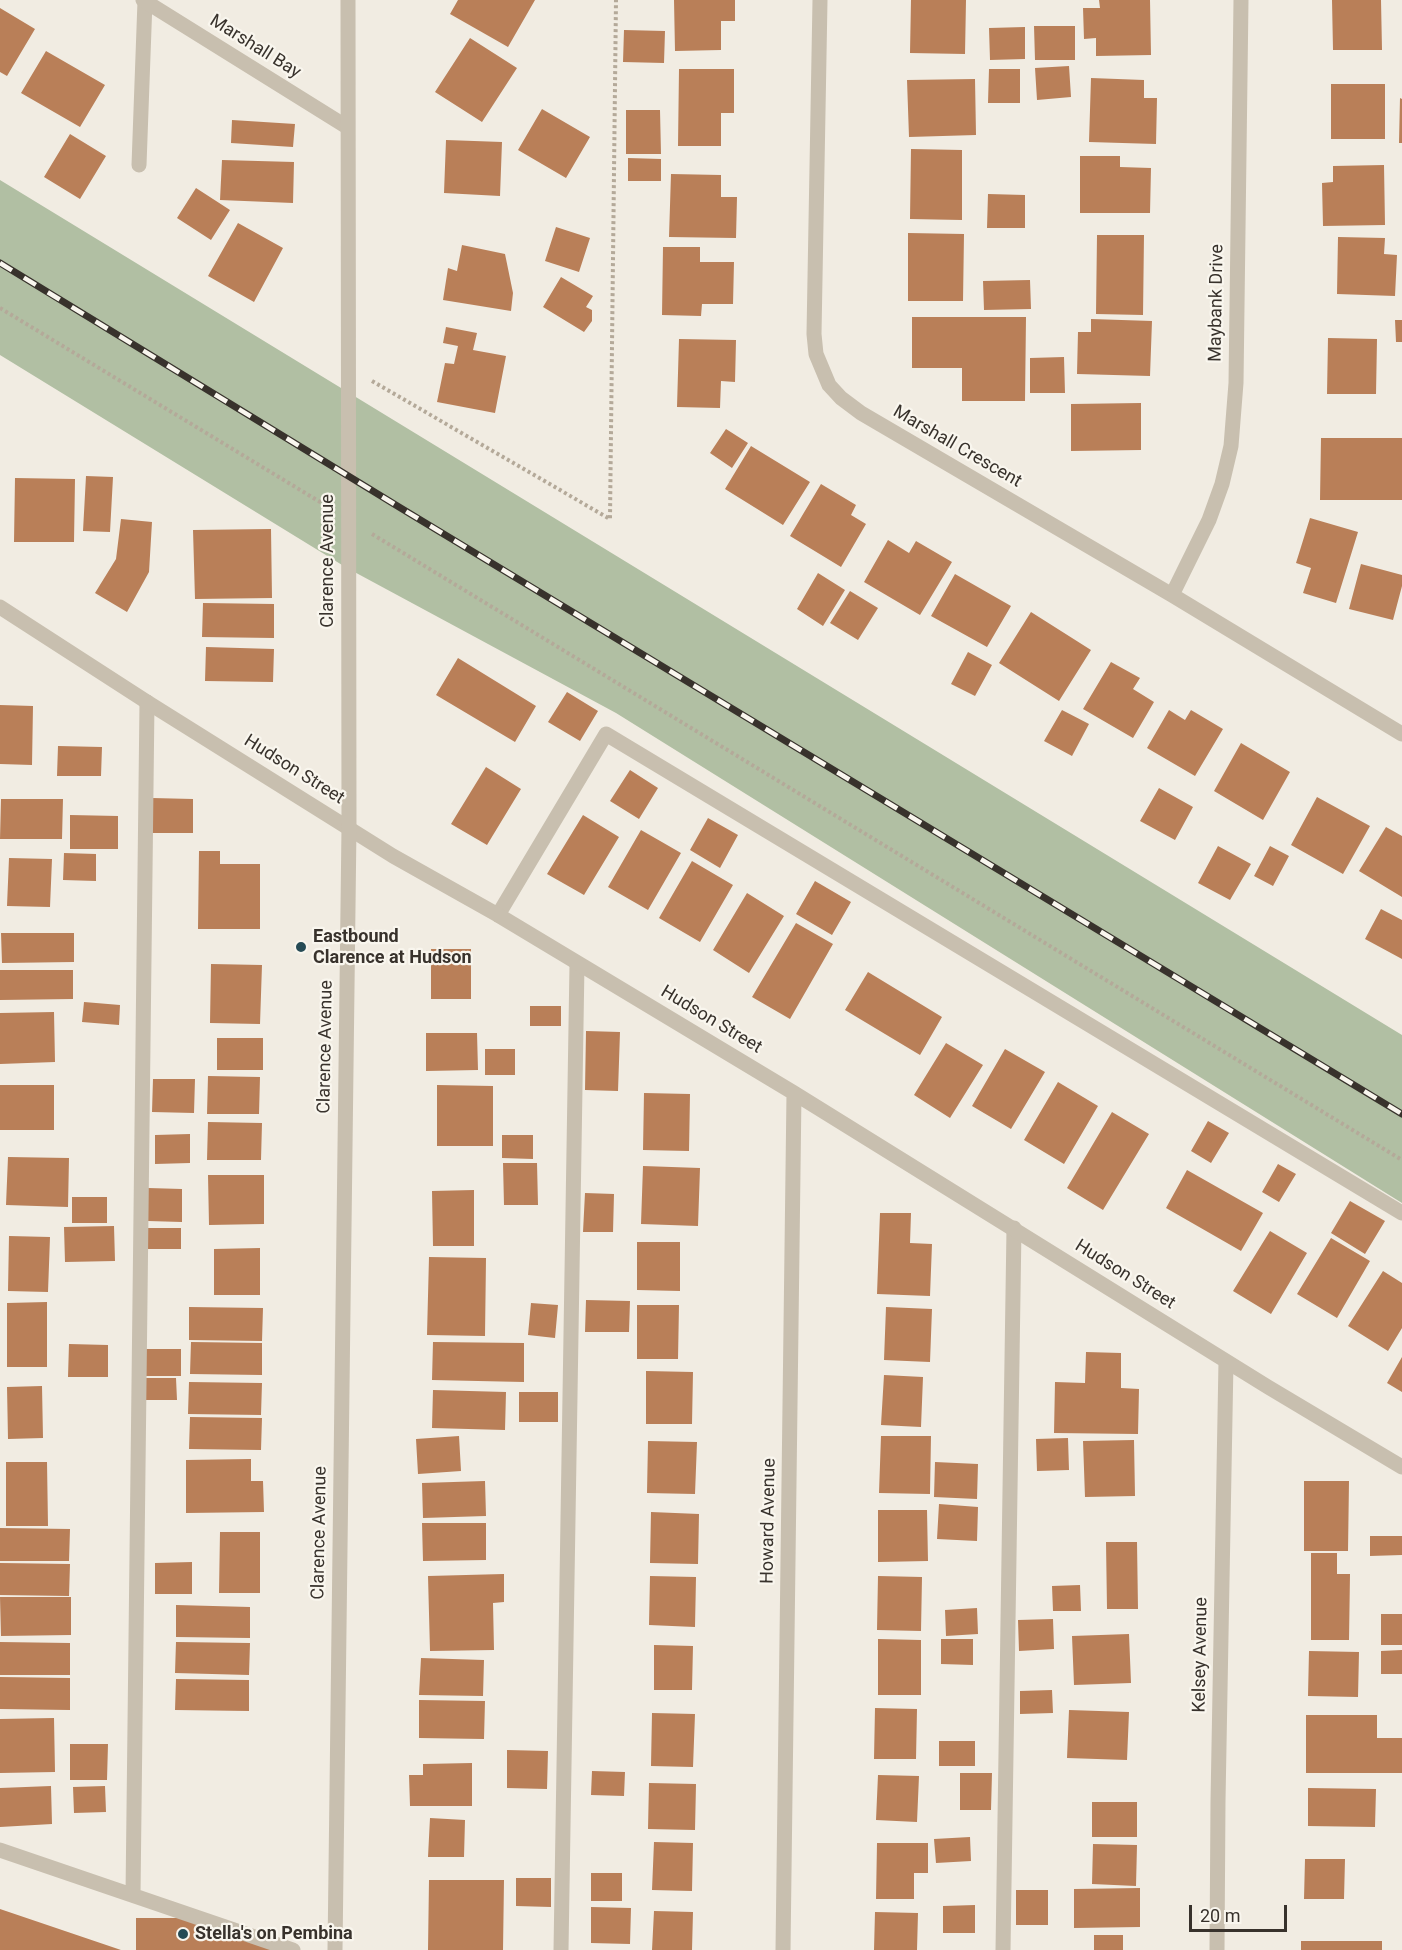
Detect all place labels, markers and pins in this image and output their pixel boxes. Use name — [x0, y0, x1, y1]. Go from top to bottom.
place label: Eastbound Clarence at Hudson — [313, 926, 472, 968]
marker: Eastbound Clarence at Hudson — [294, 940, 308, 954]
place label: Stella's on Pembina — [195, 1923, 353, 1945]
marker: Stella's on Pembina — [176, 1927, 190, 1941]

